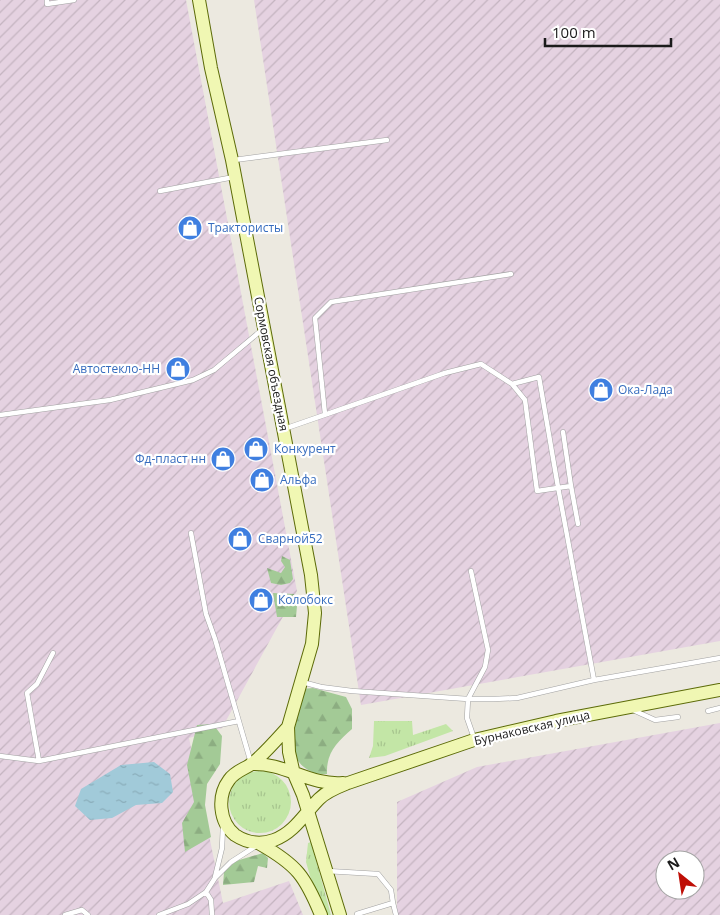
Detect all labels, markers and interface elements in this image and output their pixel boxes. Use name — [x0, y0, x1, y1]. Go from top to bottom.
scale bar — [545, 15, 671, 47]
text: 100 m — [552, 22, 596, 42]
shop icon: Трактористы — [177, 215, 203, 241]
place label: Трактористы — [208, 219, 283, 236]
street label: Сормовская объездная — [250, 295, 293, 432]
shop icon: Автостекло-НН — [165, 356, 191, 382]
place label: Автостекло-НН — [73, 360, 160, 377]
shop icon: Ока-Лада — [588, 377, 614, 403]
place label: Ока-Лада — [618, 381, 673, 398]
shop icon: Конкурент — [243, 436, 269, 462]
place label: Конкурент — [274, 440, 336, 457]
shop icon: Фд-пласт нн — [210, 446, 236, 472]
place label: Фд-пласт нн — [135, 450, 206, 467]
shop icon: Альфа — [249, 467, 275, 493]
place label: Альфа — [280, 471, 317, 488]
shop icon: Сварной52 — [227, 526, 253, 552]
place label: Сварной52 — [258, 530, 323, 547]
shop icon: Колобокс — [248, 587, 274, 613]
place label: Колобокс — [278, 591, 333, 608]
street label: Бурнаковская улица — [472, 706, 591, 749]
north arrow — [655, 850, 705, 900]
text: N — [664, 852, 683, 874]

